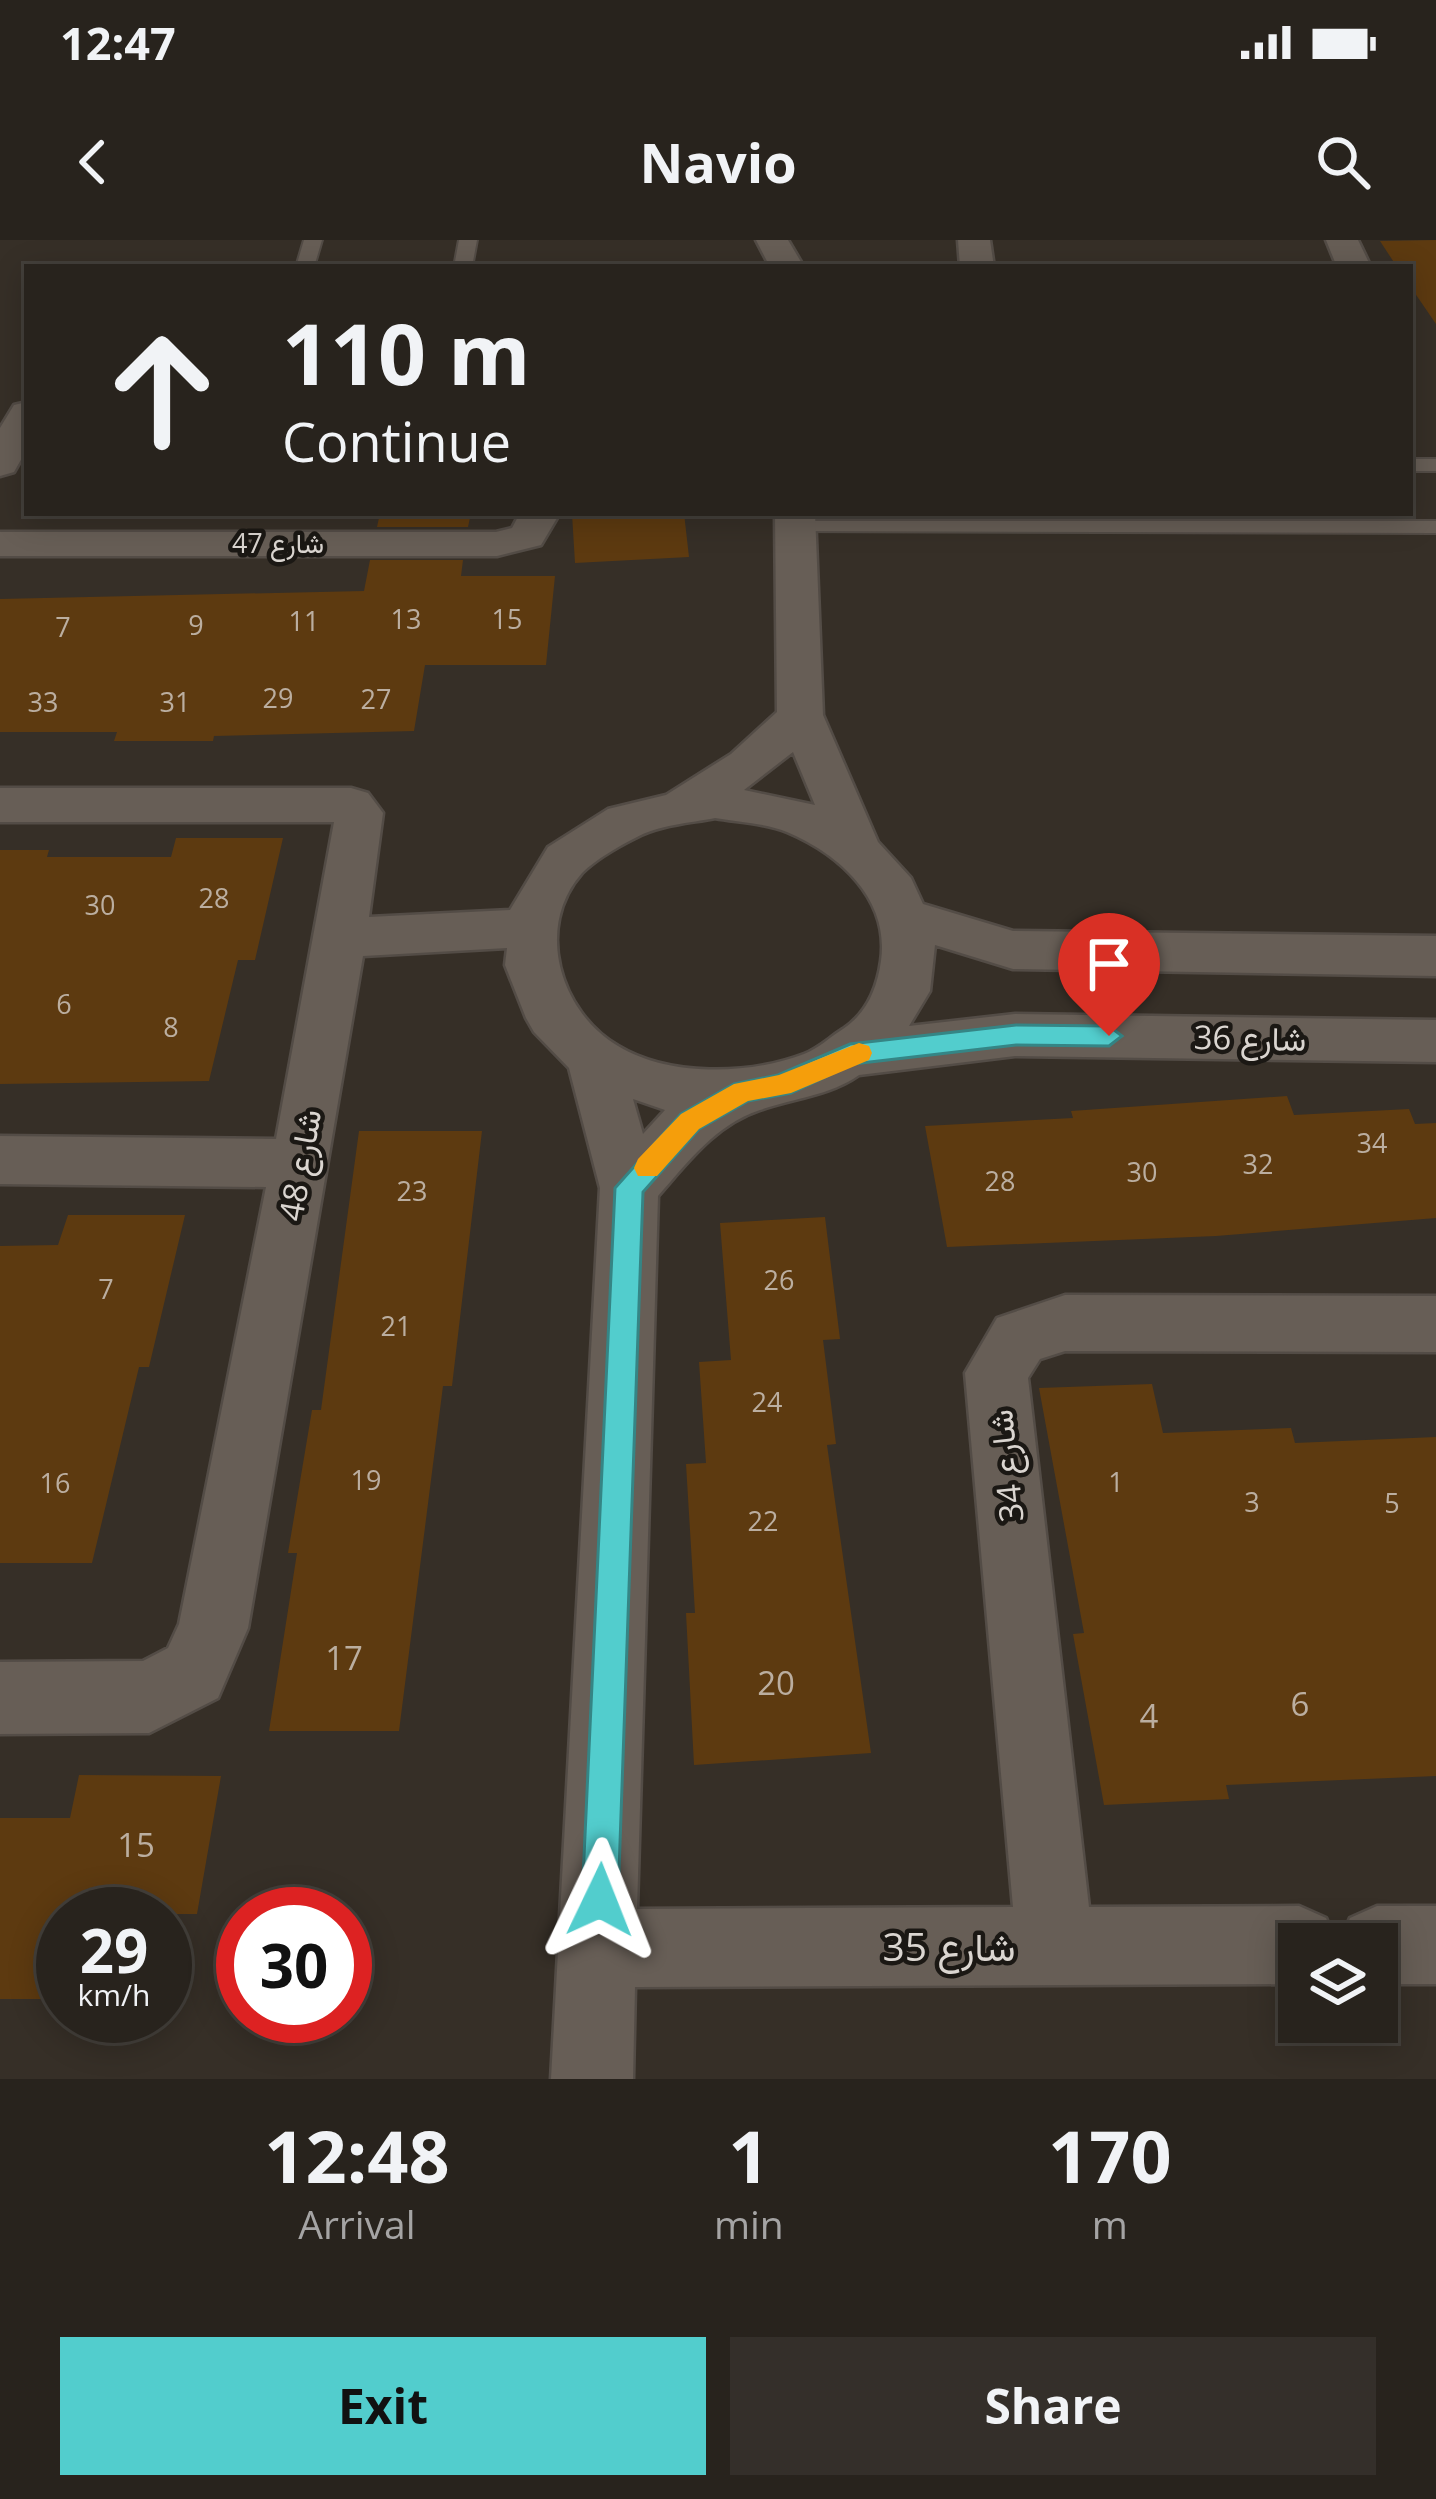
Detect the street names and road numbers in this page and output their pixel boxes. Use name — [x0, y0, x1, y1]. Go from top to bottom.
street label: شارع 47 — [232, 524, 324, 562]
street label: شارع 36 — [1193, 1014, 1307, 1062]
street label: شارع 48 — [268, 1106, 332, 1224]
street label: شارع 34 — [977, 1408, 1035, 1524]
street label: شارع 35 — [882, 1919, 1016, 1974]

